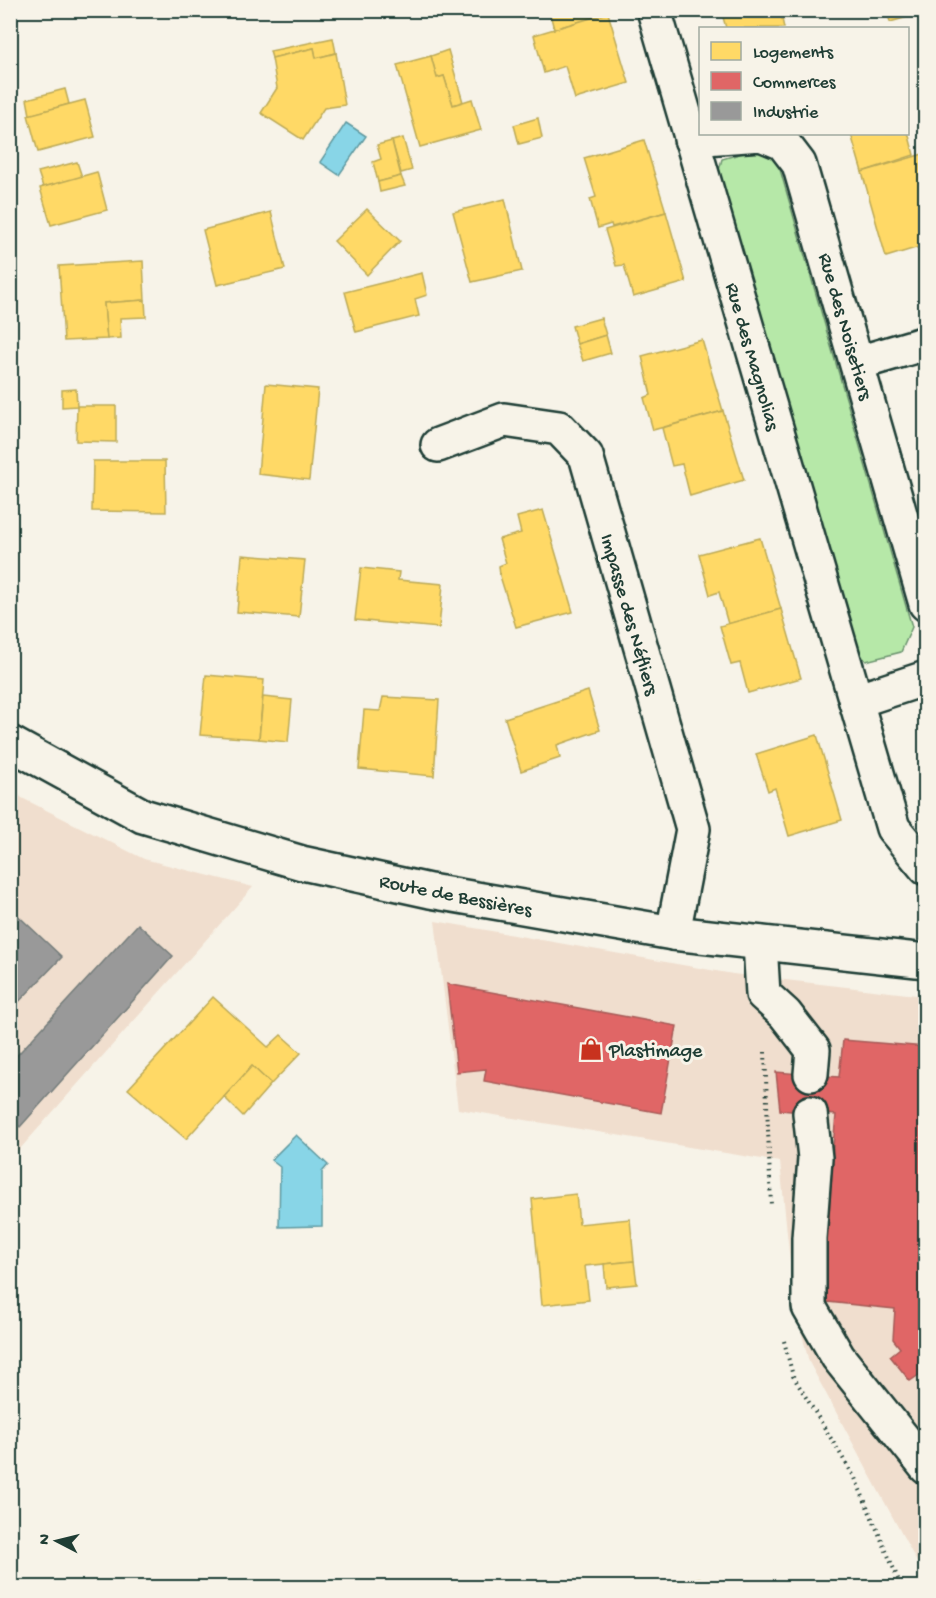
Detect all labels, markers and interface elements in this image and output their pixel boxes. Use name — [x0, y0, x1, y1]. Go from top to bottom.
legend — [699, 27, 909, 135]
text: Logements — [753, 43, 834, 64]
text: Commerces — [753, 73, 837, 94]
text: Industrie — [753, 103, 819, 124]
street label: Rue des Noisetiers — [812, 251, 876, 404]
street label: Rue des Magnolias — [719, 280, 783, 434]
street label: Impasse des Néfliers — [594, 532, 662, 699]
street label: Route de Bessières — [377, 871, 534, 924]
shop icon: Plastimage — [578, 1036, 604, 1062]
place label: Plastimage — [608, 1041, 703, 1064]
north arrow — [27, 1511, 87, 1571]
text: N — [36, 1533, 56, 1546]

